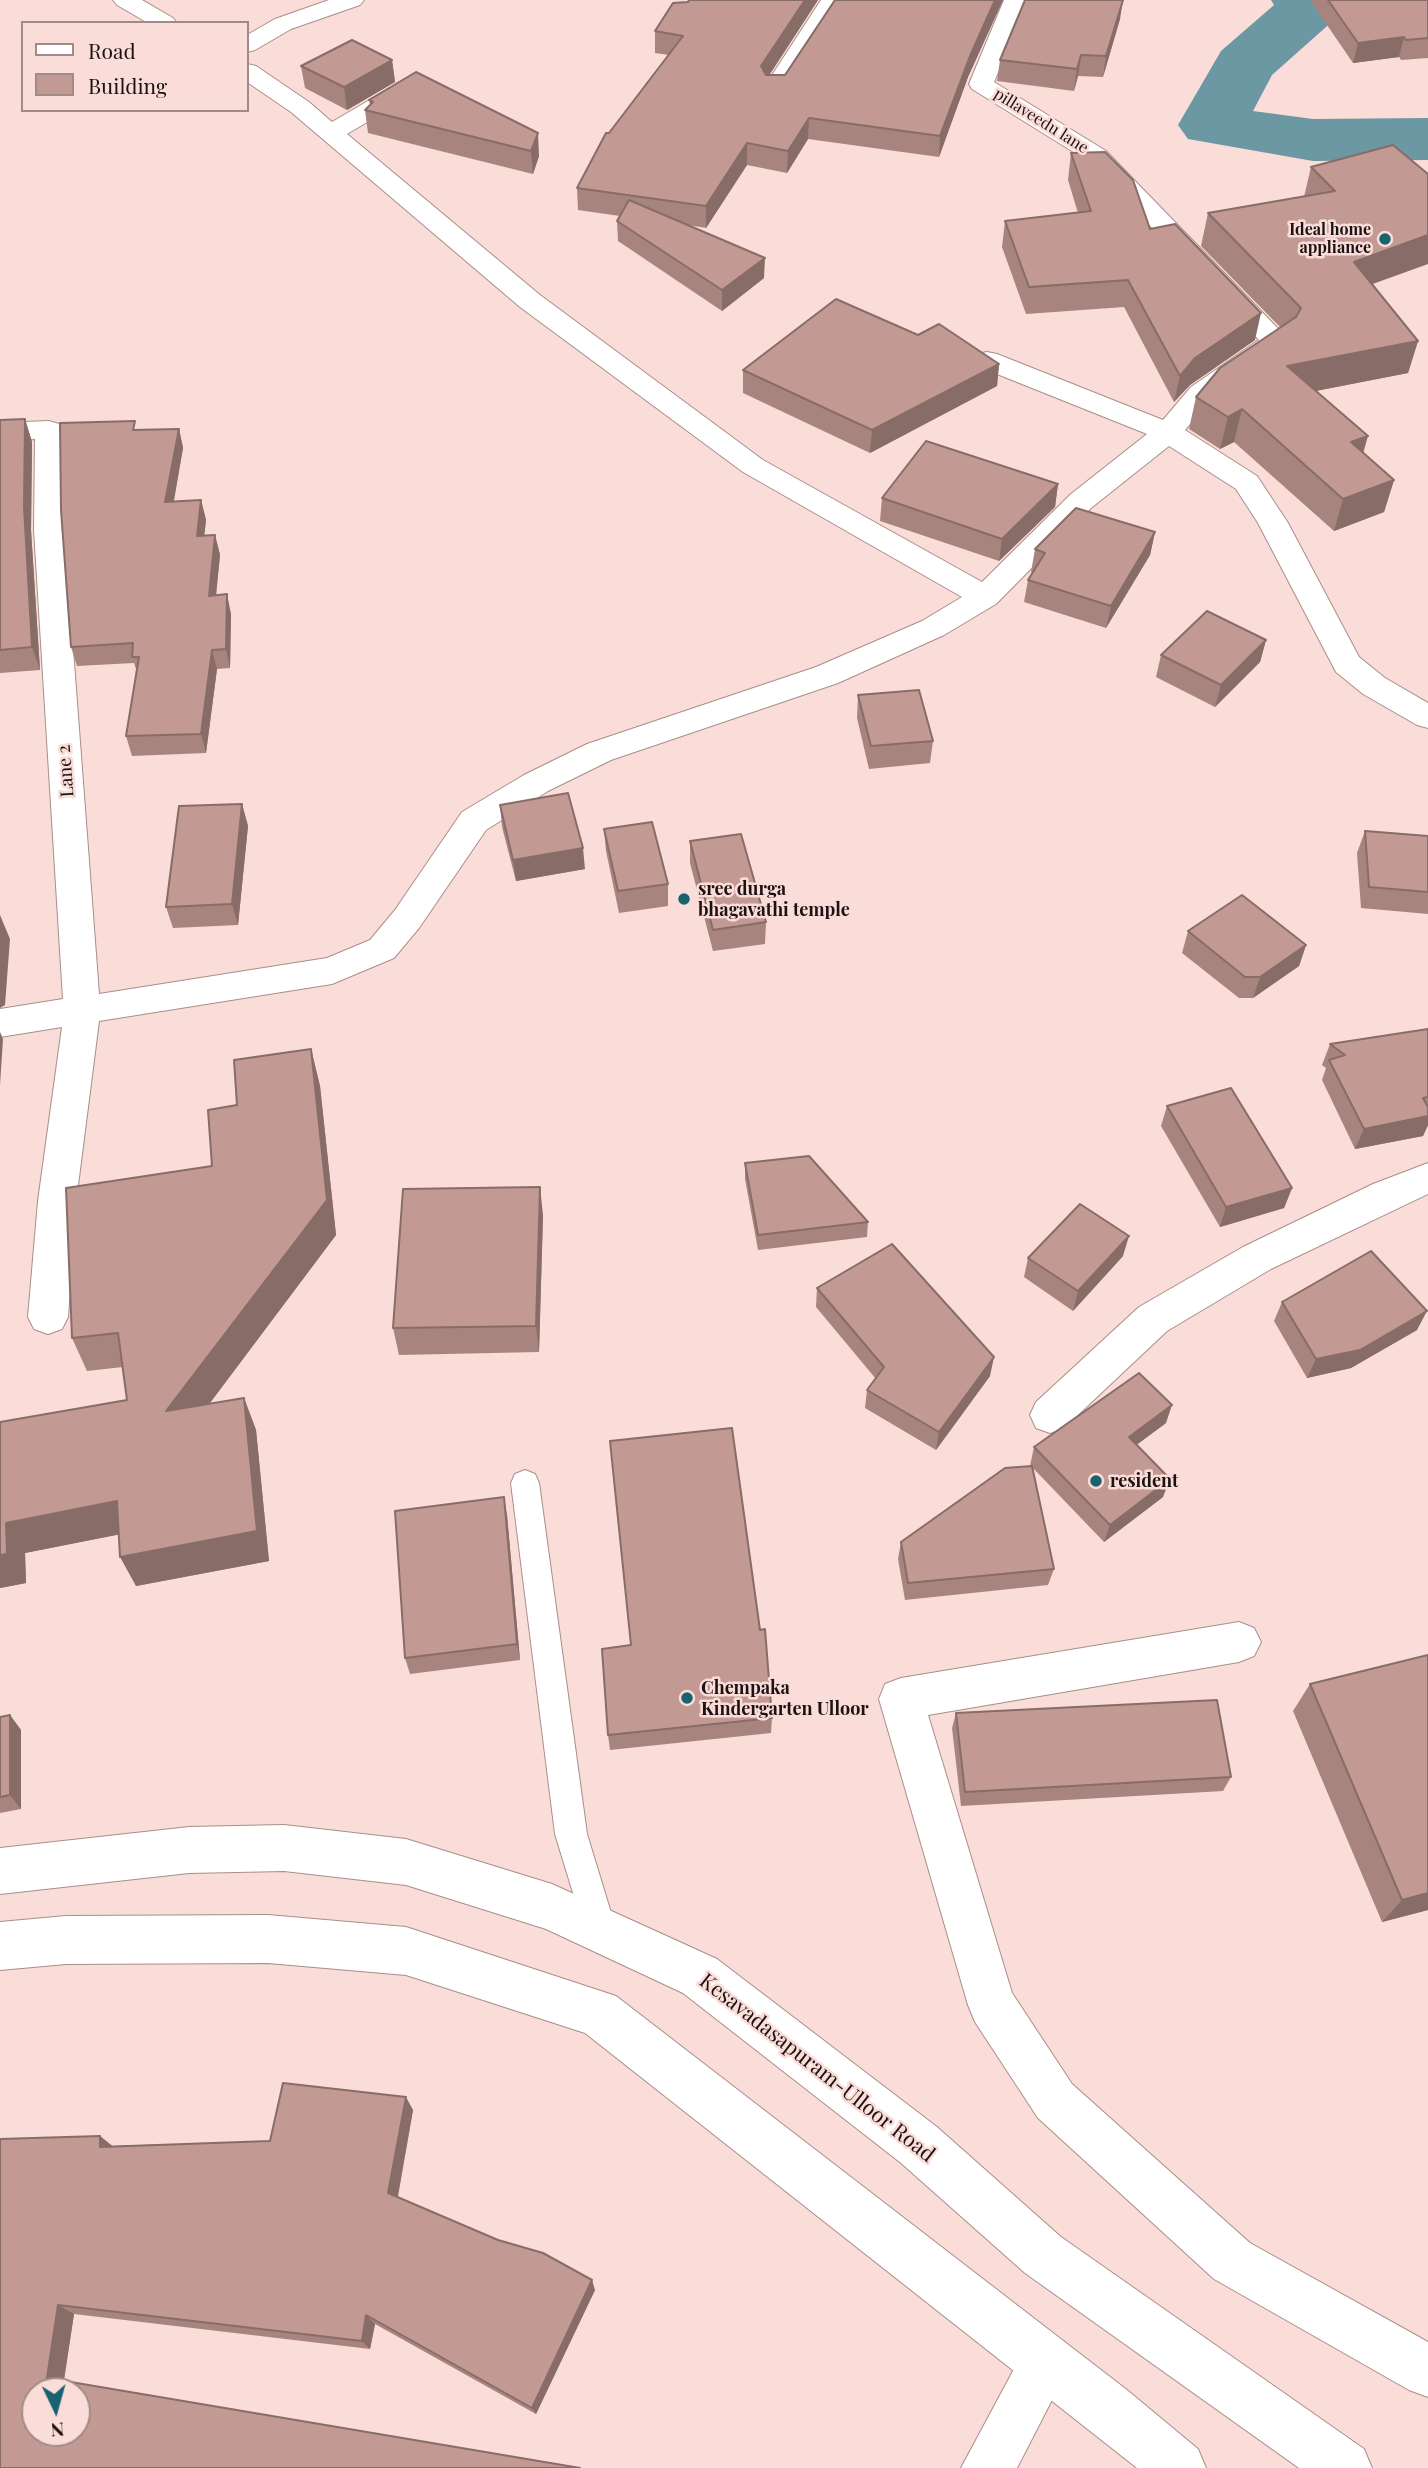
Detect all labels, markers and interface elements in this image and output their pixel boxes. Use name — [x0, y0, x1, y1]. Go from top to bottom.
legend — [21, 21, 248, 112]
text: Road — [88, 36, 136, 64]
text: Building — [88, 71, 167, 99]
street label: pillaveedu lane — [990, 84, 1092, 158]
place label: Ideal home appliance — [1289, 220, 1371, 258]
marker: Ideal home appliance — [1377, 231, 1393, 247]
street label: Lane 2 — [53, 744, 79, 798]
place label: sree durga bhagavathi temple — [698, 878, 850, 920]
marker: sree durga bhagavathi temple — [676, 891, 692, 907]
place label: resident — [1110, 1470, 1178, 1492]
marker: resident — [1088, 1473, 1104, 1489]
place label: Chempaka Kindergarten Ulloor — [701, 1677, 869, 1720]
marker: Chempaka Kindergarten Ulloor — [679, 1690, 695, 1706]
street label: Kesavadasapuram-Ulloor Road — [694, 1968, 940, 2168]
north arrow — [21, 2377, 91, 2447]
text: N — [50, 2417, 66, 2444]

